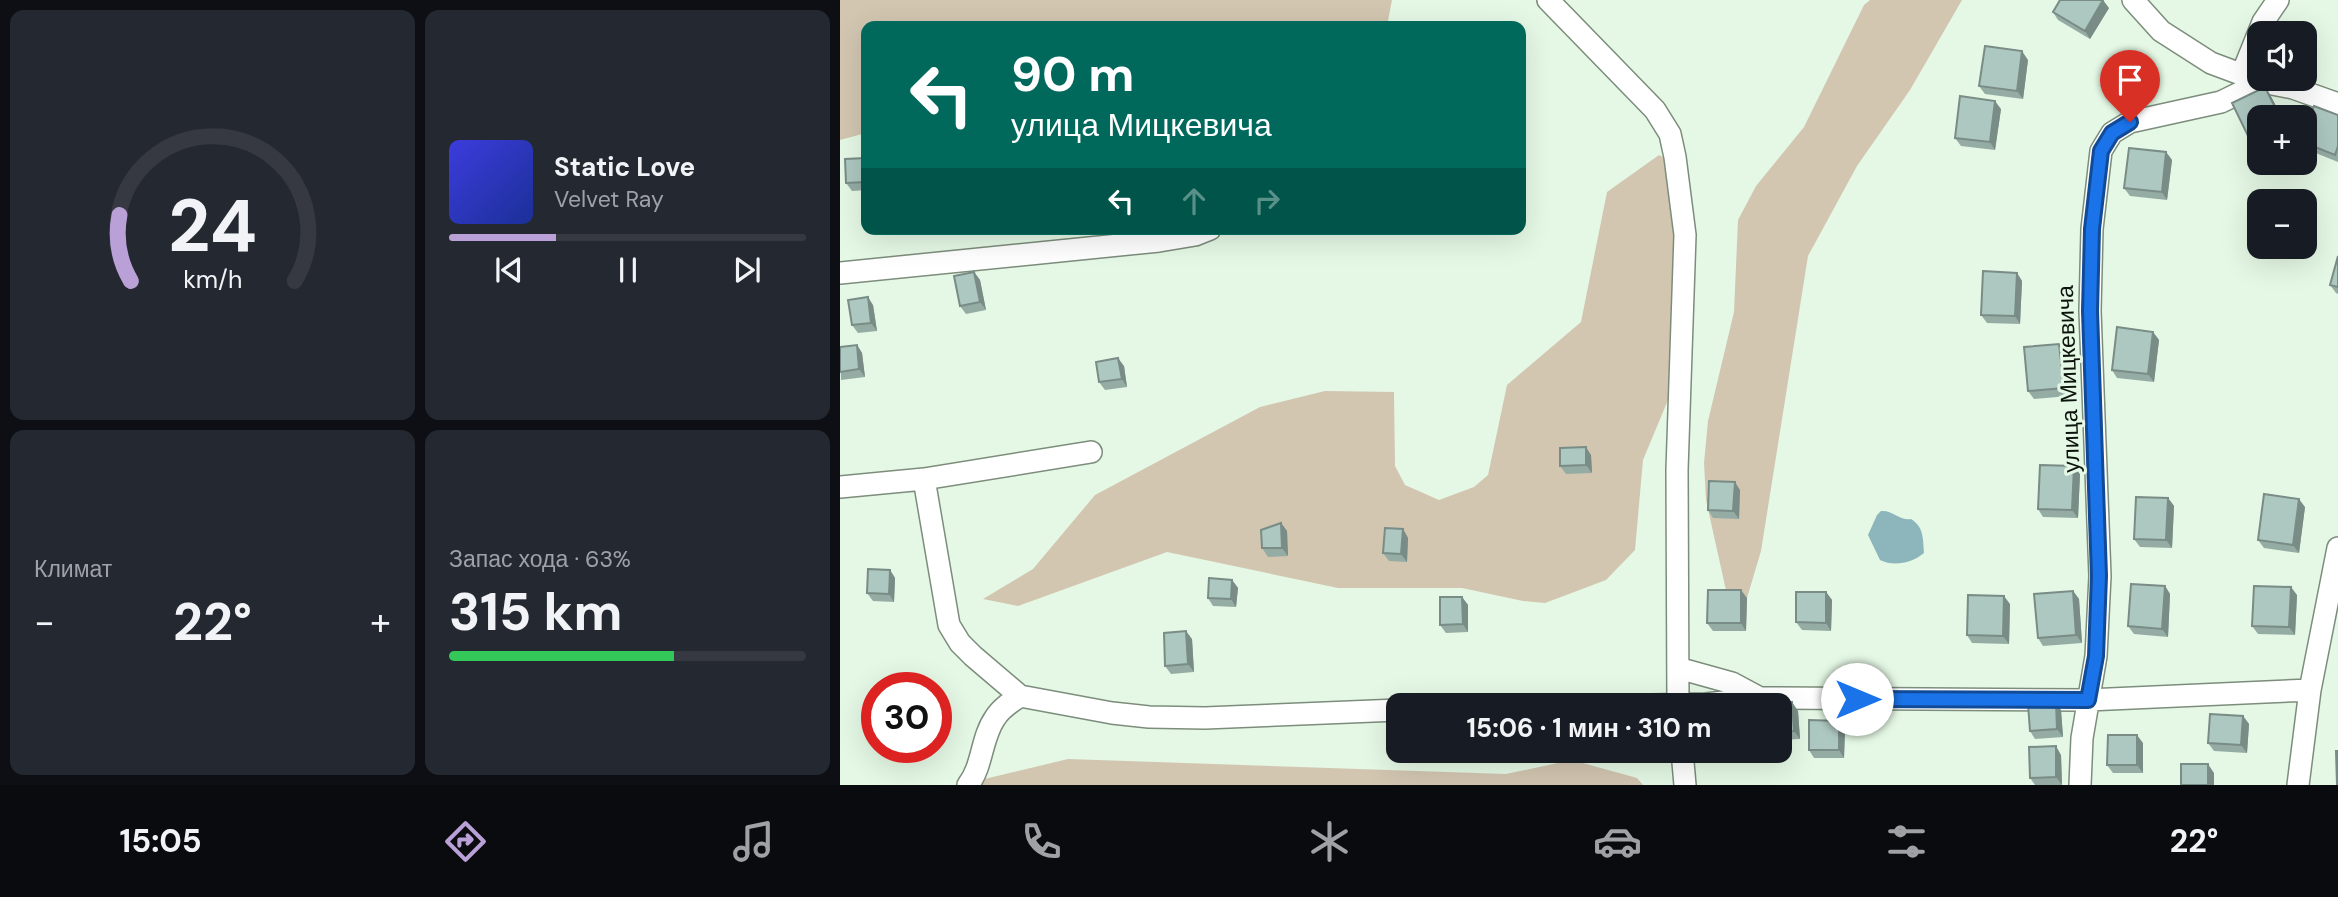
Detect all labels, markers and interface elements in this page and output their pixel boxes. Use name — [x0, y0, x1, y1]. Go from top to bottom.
map controls — [2247, 21, 2317, 259]
button: sound — [2247, 21, 2317, 91]
text: 90 m — [1011, 42, 1134, 106]
icon: left — [896, 49, 987, 140]
pin — [2100, 50, 2160, 122]
icon: arrive — [2111, 61, 2149, 99]
text: улица Мицкевича — [1011, 104, 1272, 146]
button: + — [2247, 105, 2317, 175]
text: Static Love — [554, 150, 695, 184]
text: 24 — [168, 179, 257, 274]
icon: left — [1102, 182, 1140, 220]
icon: ahead — [1175, 182, 1213, 220]
icon: right — [1248, 182, 1286, 220]
text: Velvet Ray — [554, 184, 664, 214]
button: − — [2247, 189, 2317, 259]
icon: previous — [490, 251, 528, 289]
icon: pause — [609, 251, 647, 289]
icon: next — [728, 251, 766, 289]
text: km/h — [183, 263, 242, 296]
street label: улица Мицкевича — [2050, 285, 2086, 473]
text: Запас хода · 63% — [449, 544, 631, 574]
text: Климат — [34, 554, 112, 584]
text: 315 km — [449, 578, 622, 646]
text: 22° — [173, 588, 252, 656]
text: − — [34, 597, 55, 647]
text: + — [370, 597, 391, 647]
position arrow — [1820, 662, 1894, 736]
speed limit sign: 30 — [861, 672, 952, 763]
text: 15:06 · 1 мин · 310 m — [1467, 711, 1711, 745]
icon: directions — [441, 817, 490, 866]
icon: music — [729, 817, 778, 866]
icon: phone — [1017, 817, 1066, 866]
icon: climate — [1305, 817, 1354, 866]
icon: car — [1593, 817, 1642, 866]
icon: filters — [1882, 817, 1931, 866]
text: 15:05 — [120, 820, 202, 862]
text: 22° — [2170, 820, 2218, 862]

